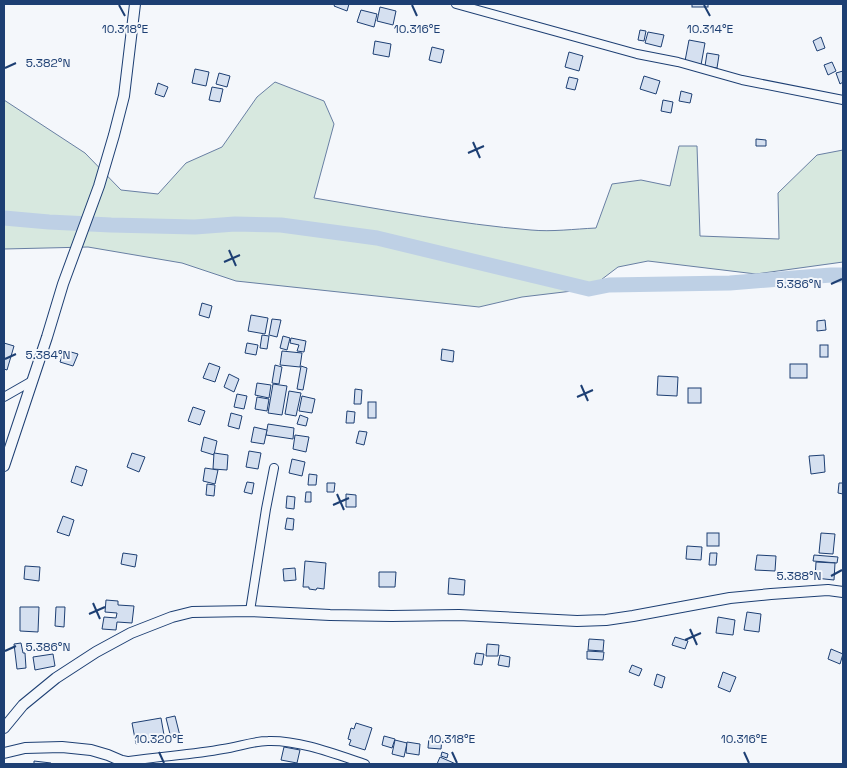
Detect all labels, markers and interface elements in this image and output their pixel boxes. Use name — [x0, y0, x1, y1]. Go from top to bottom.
text: 10.318°E — [102, 21, 148, 37]
text: 10.316°E — [394, 21, 440, 37]
text: 10.314°E — [687, 21, 733, 37]
text: 5.382°N — [26, 55, 70, 71]
text: 5.386°N — [777, 276, 821, 292]
text: 5.384°N — [26, 347, 71, 363]
text: 5.388°N — [777, 568, 821, 584]
text: 5.386°N — [26, 639, 70, 655]
text: 10.320°E — [134, 731, 184, 747]
text: 10.318°E — [429, 731, 475, 747]
text: 10.316°E — [721, 731, 767, 747]

